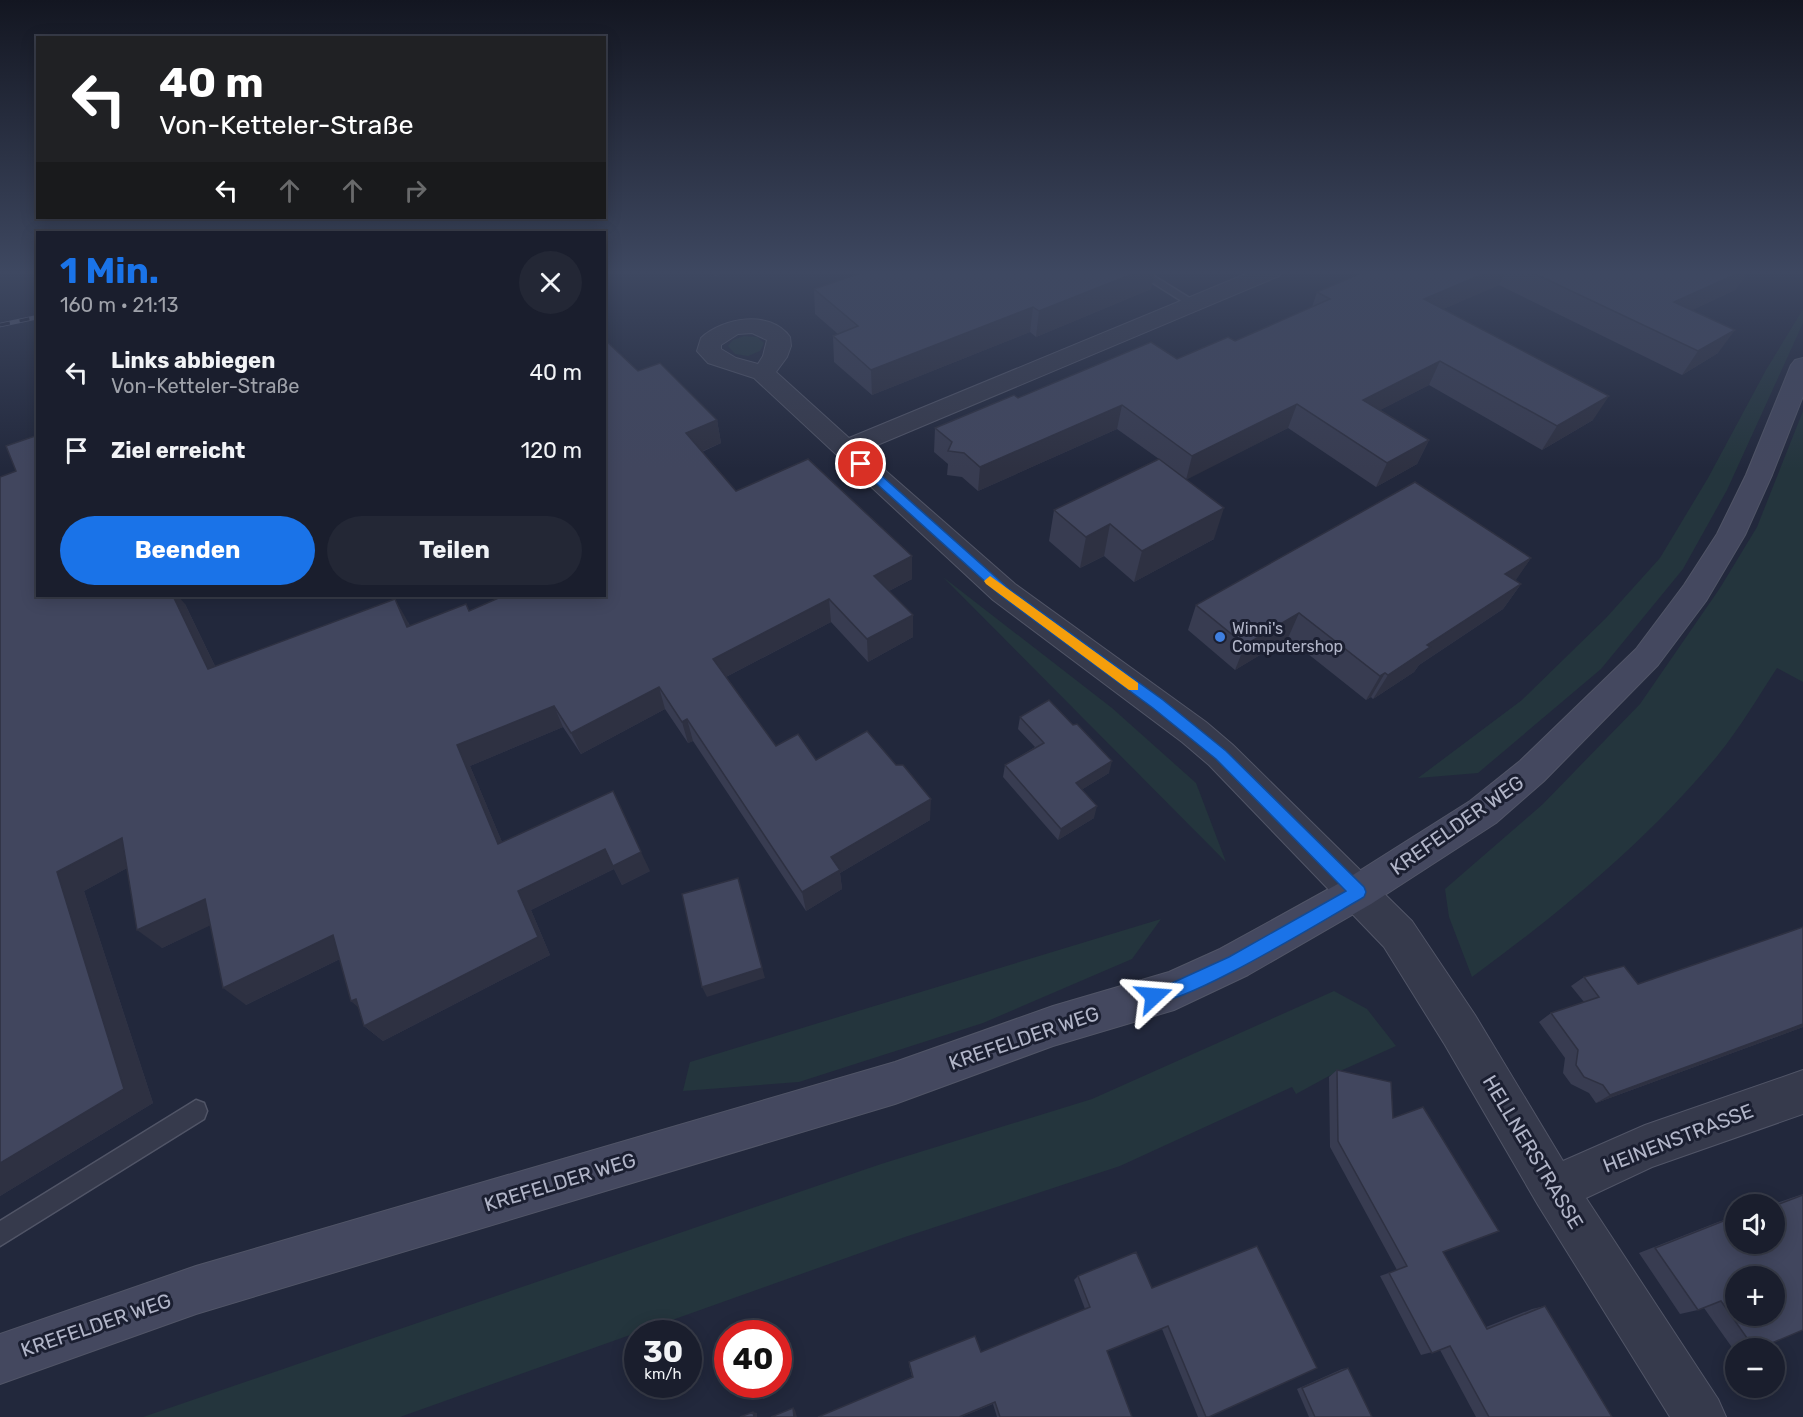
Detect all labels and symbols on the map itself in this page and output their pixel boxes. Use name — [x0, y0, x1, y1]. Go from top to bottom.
pin — [835, 438, 886, 489]
place label: Winni's Computershop — [1232, 619, 1343, 656]
marker: Winni's Computershop — [1213, 630, 1227, 644]
street label: KREFELDER WEG — [1386, 770, 1528, 880]
position arrow — [1122, 964, 1186, 1028]
street label: KREFELDER WEG — [946, 1001, 1102, 1075]
street label: HELLNERSTRASSE — [1478, 1071, 1588, 1233]
street label: HEINENSTRASSE — [1600, 1098, 1756, 1178]
street label: KREFELDER WEG — [481, 1147, 639, 1217]
street label: KREFELDER WEG — [18, 1288, 174, 1362]
speed limit sign: 40 — [714, 1320, 792, 1398]

